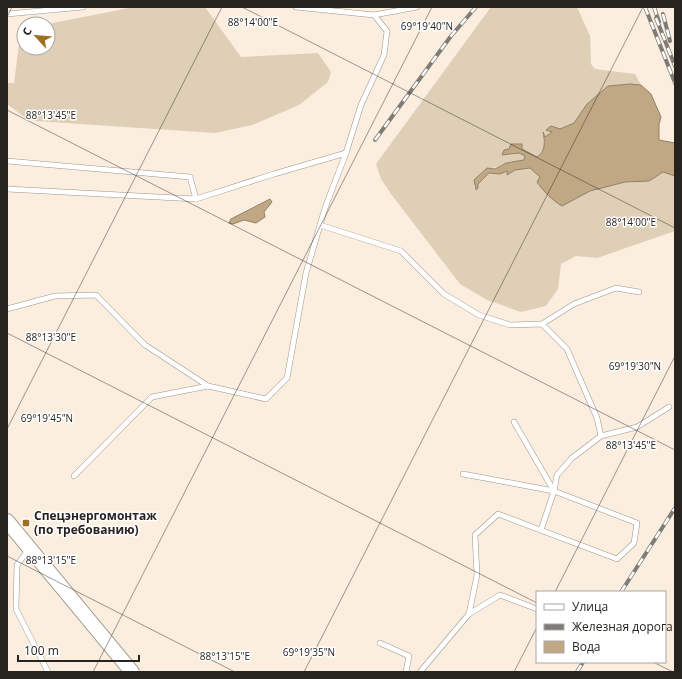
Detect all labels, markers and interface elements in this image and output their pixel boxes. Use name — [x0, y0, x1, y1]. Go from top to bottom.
text: 88°14'00"E — [228, 15, 278, 29]
north arrow — [16, 16, 56, 56]
text: 69°19'40"N — [401, 19, 453, 33]
text: С — [18, 25, 35, 38]
text: 88°13'45"E — [26, 108, 76, 122]
text: 88°14'00"E — [606, 215, 656, 229]
text: 88°13'30"E — [26, 330, 76, 344]
text: 69°19'30"N — [609, 359, 661, 373]
text: 69°19'45"N — [21, 411, 73, 425]
text: 88°13'45"E — [606, 438, 656, 452]
place label: Спецэнергомонтаж (по требованию) — [34, 507, 157, 538]
marker: Спецэнергомонтаж (по требованию) — [21, 518, 31, 528]
text: 88°13'15"E — [26, 553, 76, 567]
legend — [536, 591, 666, 663]
text: Улица — [572, 598, 608, 615]
text: Железная дорога — [572, 618, 673, 635]
scale bar — [18, 637, 139, 663]
text: Вода — [572, 638, 601, 655]
text: 100 m — [24, 642, 59, 659]
text: 69°19'35"N — [283, 645, 335, 659]
text: 88°13'15"E — [200, 649, 250, 663]

